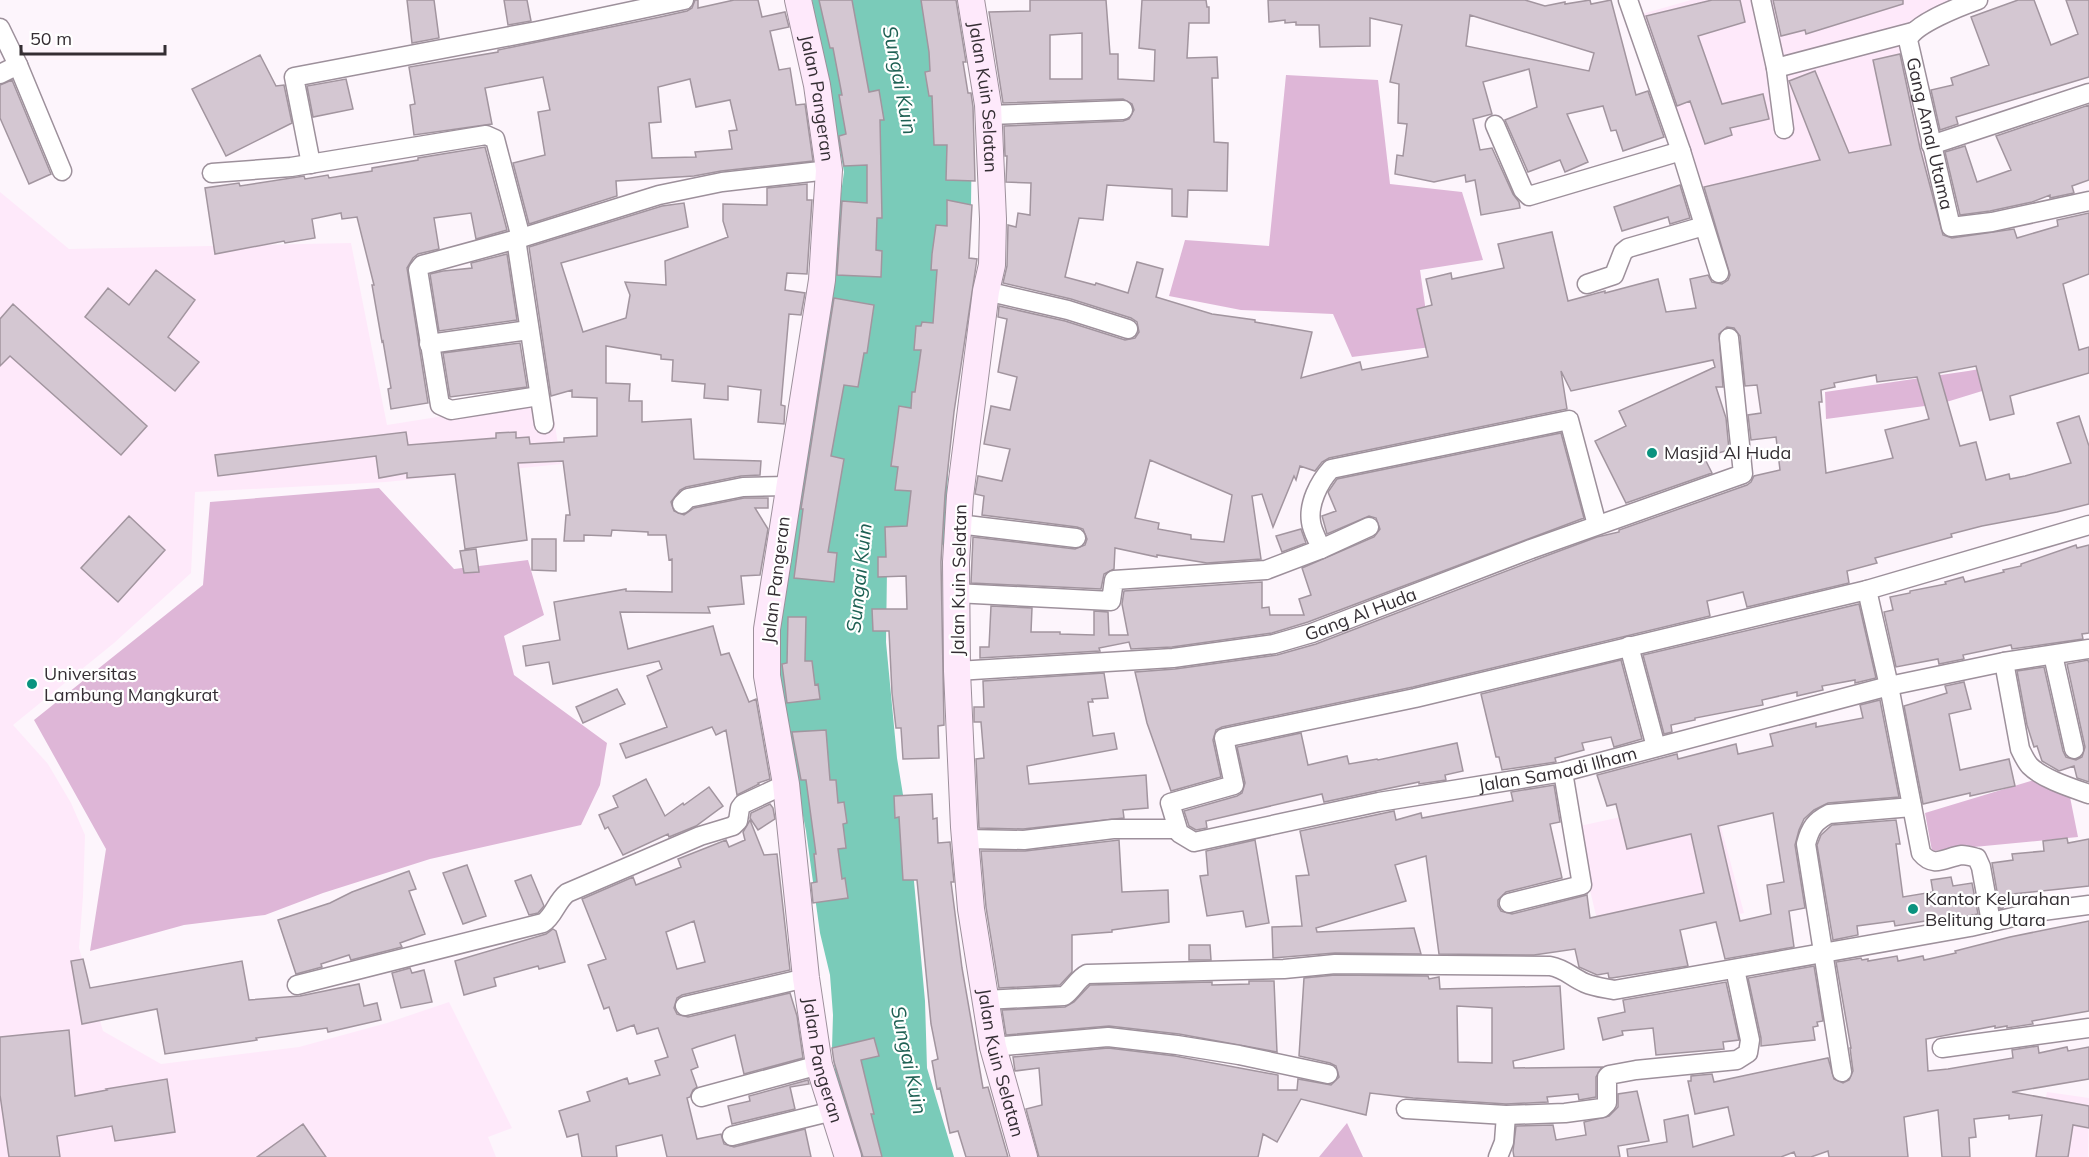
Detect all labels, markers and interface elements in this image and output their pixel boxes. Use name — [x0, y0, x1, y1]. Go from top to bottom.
scale bar — [21, 18, 165, 56]
street label: Jalan Kuin Selatan — [964, 20, 1003, 173]
water label: Sungai Kuin — [878, 23, 923, 136]
text: 50 m — [30, 27, 72, 50]
street label: Jalan Pangeran — [795, 32, 840, 163]
street label: Gang Amal Utama — [1901, 55, 1959, 212]
place label: Masjid Al Huda — [1664, 441, 1791, 464]
marker: Masjid Al Huda — [1645, 446, 1659, 460]
street label: Jalan Kuin Selatan — [946, 504, 971, 656]
street label: Jalan Pangeran — [756, 515, 795, 645]
water label: Sungai Kuin — [840, 522, 877, 634]
street label: Gang Al Huda — [1302, 582, 1420, 646]
place label: Universitas Lambung Mangkurat — [44, 662, 219, 706]
marker: Universitas Lambung Mangkurat — [25, 677, 39, 691]
street label: Jalan Samadi Ilham — [1476, 741, 1639, 797]
place label: Kantor Kelurahan Belitung Utara — [1925, 887, 2070, 931]
marker: Kantor Kelurahan Belitung Utara — [1906, 902, 1920, 916]
street label: Jalan Kuin Selatan — [973, 987, 1030, 1139]
street label: Jalan Pangeran — [798, 996, 848, 1126]
water label: Sungai Kuin — [886, 1003, 933, 1116]

